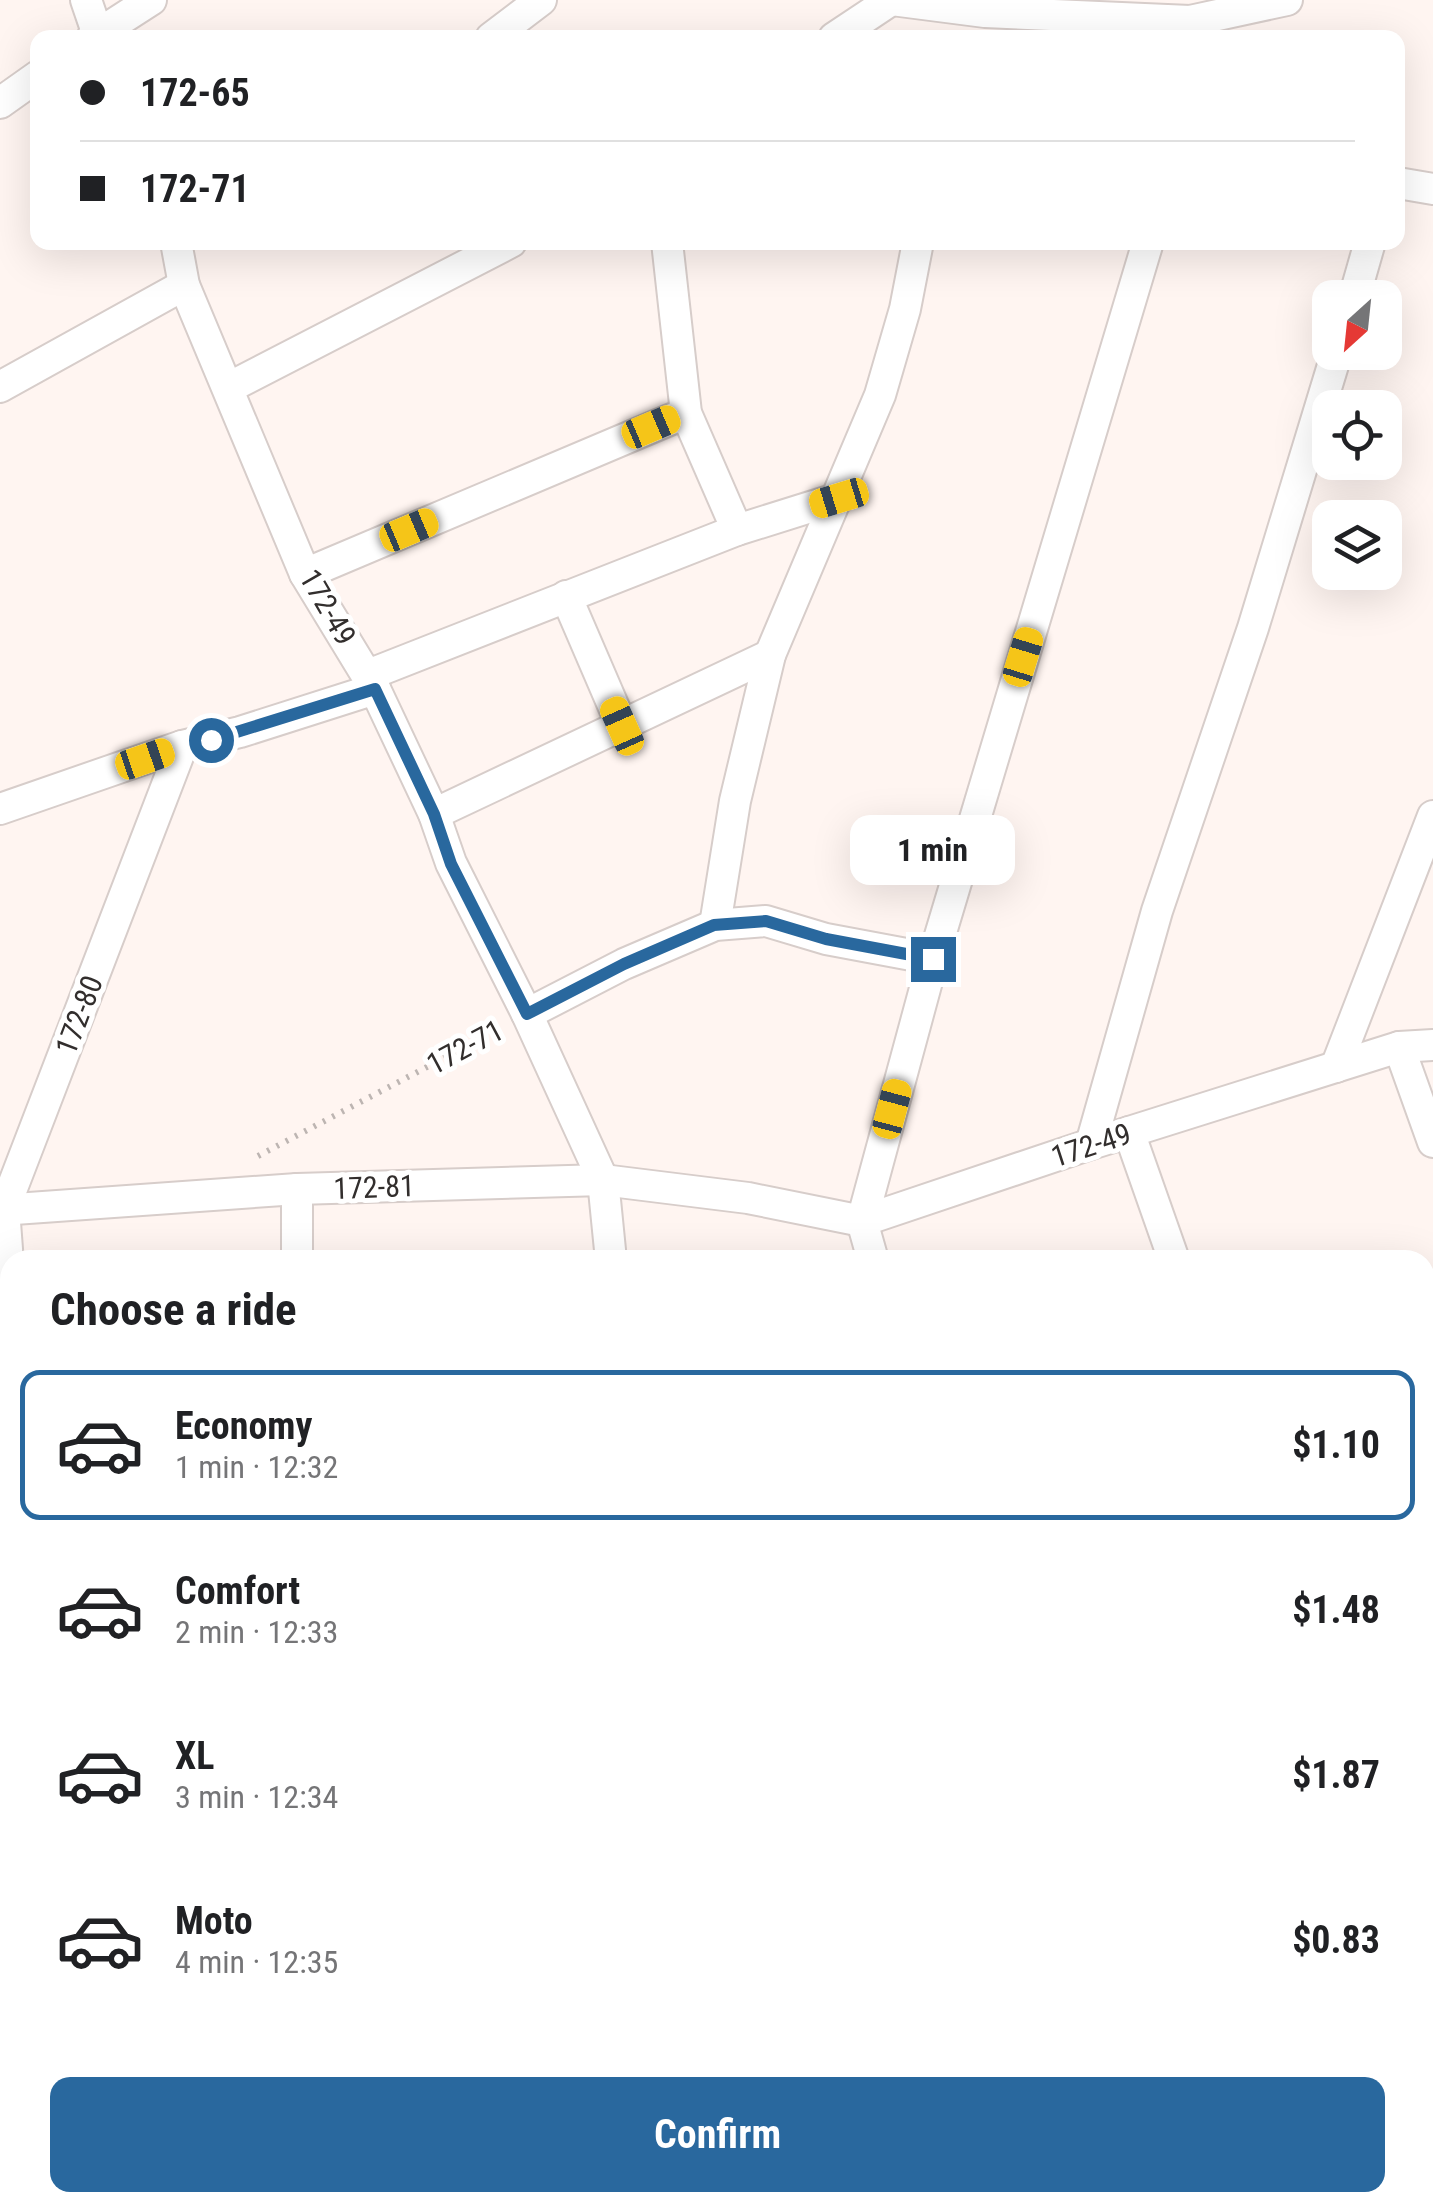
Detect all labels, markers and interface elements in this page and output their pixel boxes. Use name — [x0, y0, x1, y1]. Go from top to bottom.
text: 172-65 — [140, 71, 250, 115]
text: 172-71 — [140, 167, 250, 211]
north arrow — [1312, 280, 1402, 370]
map controls — [1312, 280, 1402, 590]
button: locate — [1312, 390, 1402, 480]
car — [618, 401, 684, 453]
car — [806, 475, 872, 521]
button: layers — [1312, 500, 1402, 590]
car — [376, 504, 442, 556]
street label: 172-49 — [292, 563, 364, 651]
car — [1000, 624, 1046, 690]
car — [596, 692, 648, 760]
route start — [189, 718, 234, 763]
car — [112, 735, 178, 783]
callout: 1 min — [850, 814, 1016, 884]
text: 1 min — [897, 831, 968, 869]
route end — [911, 937, 956, 982]
street label: 172-80 — [48, 971, 110, 1059]
street label: 172-71 — [421, 1012, 509, 1082]
car — [870, 1076, 914, 1142]
street label: 172-49 — [1047, 1116, 1135, 1174]
street label: 172-81 — [333, 1168, 415, 1206]
text: Choose a ride — [50, 1283, 297, 1336]
icon: car — [55, 1400, 145, 1490]
text: Economy — [175, 1404, 312, 1448]
text: $1.10 — [1292, 1423, 1380, 1467]
text: 1 min · 12:32 — [175, 1448, 338, 1486]
icon: car — [55, 1565, 145, 1655]
text: Comfort — [175, 1569, 300, 1613]
text: $1.48 — [1292, 1588, 1380, 1632]
text: 2 min · 12:33 — [175, 1613, 338, 1651]
icon: car — [55, 1730, 145, 1820]
text: XL — [175, 1734, 214, 1778]
text: $1.87 — [1292, 1753, 1380, 1797]
text: 3 min · 12:34 — [175, 1778, 338, 1816]
icon: car — [55, 1895, 145, 1985]
text: Moto — [175, 1899, 253, 1943]
text: $0.83 — [1292, 1918, 1380, 1962]
text: 4 min · 12:35 — [175, 1943, 338, 1981]
button: Confirm — [50, 2077, 1385, 2192]

